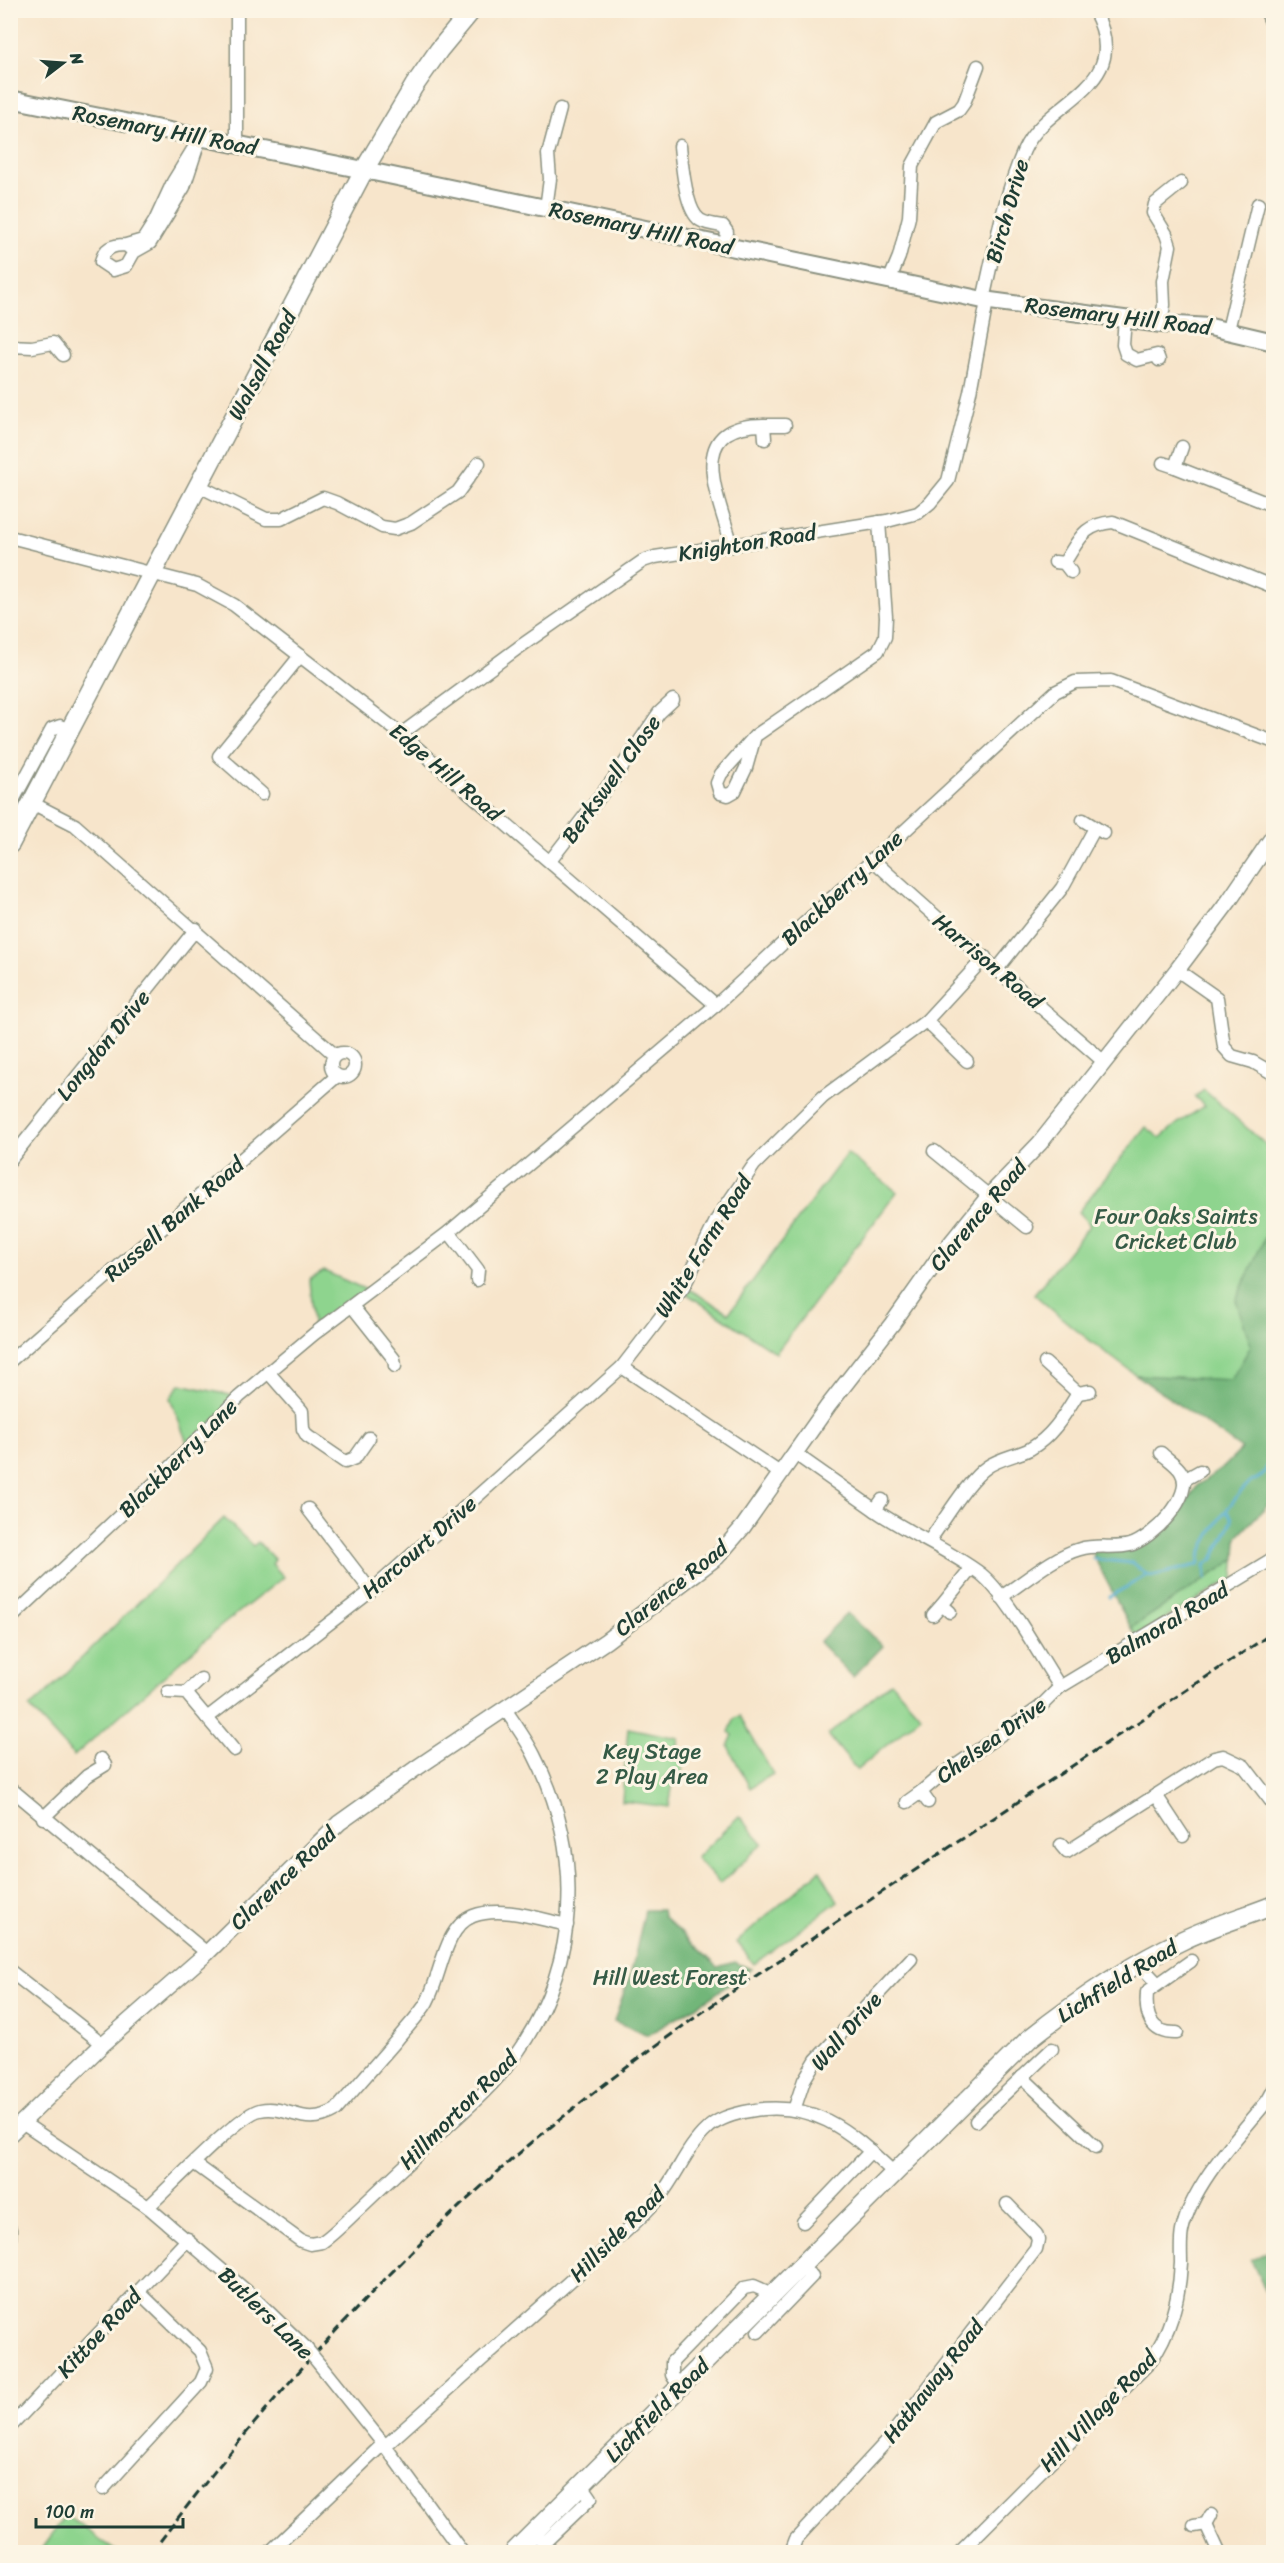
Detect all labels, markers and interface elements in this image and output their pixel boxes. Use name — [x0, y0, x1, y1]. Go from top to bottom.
north arrow — [33, 33, 93, 93]
text: N — [61, 48, 93, 69]
street label: Rosemary Hill Road — [69, 93, 262, 167]
street label: Birch Drive — [974, 154, 1040, 268]
street label: Rosemary Hill Road — [545, 189, 738, 267]
street label: Rosemary Hill Road — [1023, 285, 1215, 347]
street label: Walsall Road — [216, 301, 308, 427]
street label: Knighton Road — [675, 513, 820, 573]
street label: Berkswell Close — [551, 706, 671, 852]
street label: Edge Hill Road — [380, 712, 513, 832]
street label: Blackberry Lane — [771, 820, 913, 956]
street label: Harrison Road — [924, 903, 1053, 1020]
street label: Longdon Drive — [46, 980, 160, 1110]
street label: Russell Bank Road — [95, 1146, 254, 1292]
street label: Clarence Road — [919, 1149, 1038, 1280]
street label: White Farm Road — [643, 1165, 763, 1325]
park label: Four Oaks Saints Cricket Club — [1095, 1197, 1257, 1261]
street label: Blackberry Lane — [109, 1389, 247, 1527]
street label: Harcourt Drive — [352, 1485, 486, 1609]
street label: Clarence Road — [605, 1529, 738, 1647]
street label: Balmoral Road — [1098, 1570, 1238, 1675]
street label: Chelsea Drive — [927, 1686, 1055, 1794]
park label: Key Stage 2 Play Area — [596, 1732, 708, 1796]
street label: Clarence Road — [220, 1815, 347, 1940]
street label: Lichfield Road — [1049, 1927, 1187, 2034]
park label: Hill West Forest — [593, 1958, 748, 1997]
street label: Wall Drive — [800, 1982, 892, 2080]
street label: Hillmorton Road — [389, 2040, 528, 2179]
street label: Hillside Road — [559, 2175, 676, 2292]
street label: Butlers Lane — [209, 2257, 323, 2369]
street label: Kittoe Road — [46, 2278, 153, 2387]
street label: Hathaway Road — [872, 2309, 995, 2452]
street label: Hill Village Road — [1029, 2340, 1168, 2481]
street label: Lichfield Road — [595, 2347, 720, 2472]
scale bar — [36, 2491, 183, 2529]
text: 100 m — [45, 2496, 94, 2528]

